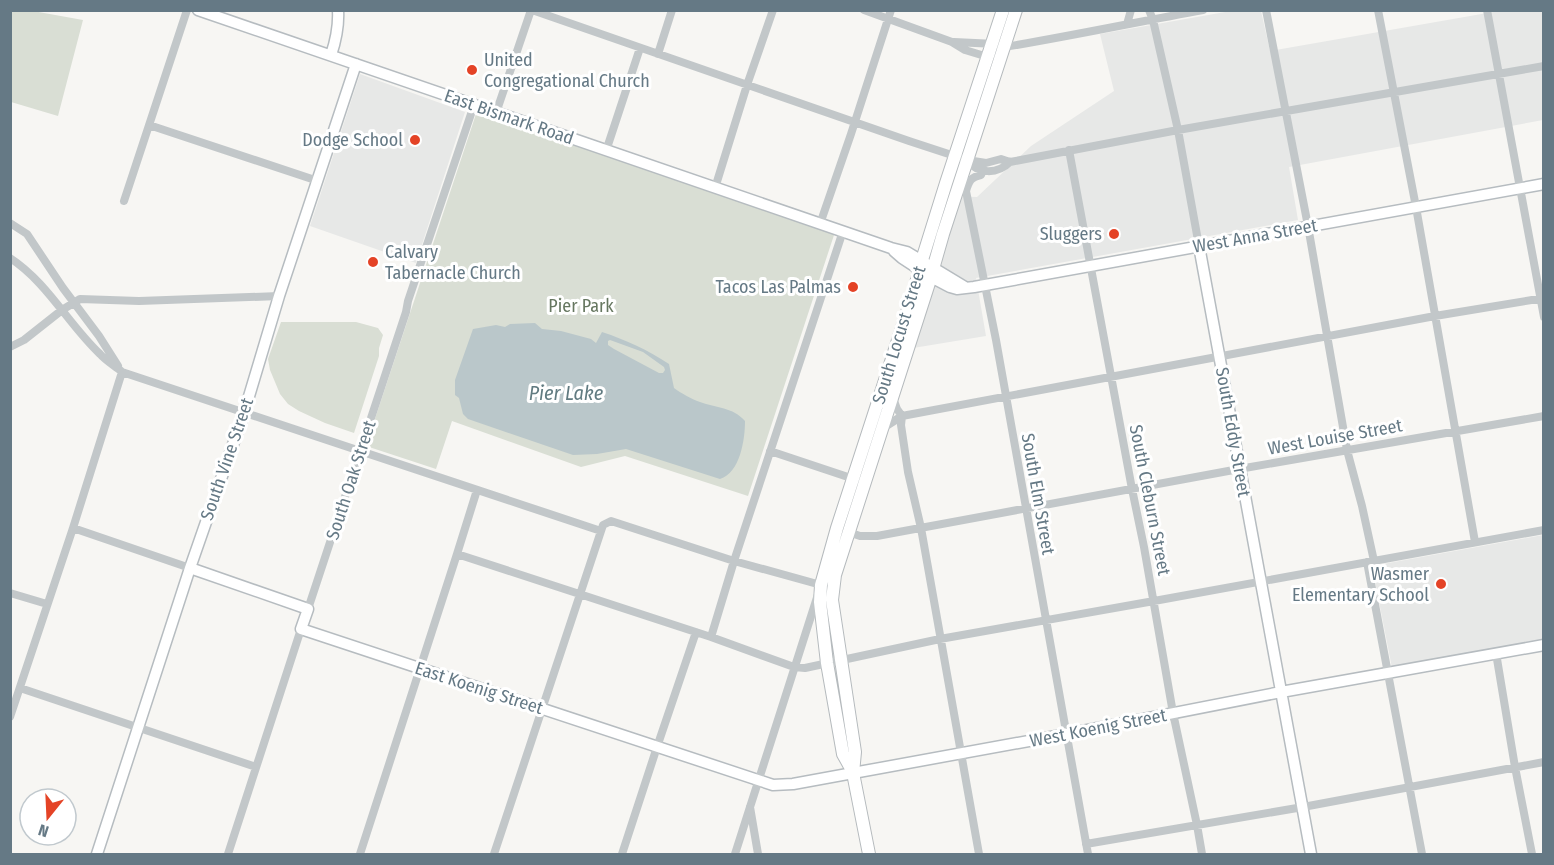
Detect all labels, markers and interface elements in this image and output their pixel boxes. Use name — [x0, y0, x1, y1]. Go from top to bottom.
place label: United Congregational Church — [484, 49, 650, 92]
marker: United Congregational Church — [465, 63, 479, 77]
street label: East Bismark Road — [441, 85, 577, 149]
place label: Dodge School — [302, 129, 403, 151]
marker: Dodge School — [408, 133, 422, 147]
street label: West Anna Street — [1191, 214, 1319, 258]
place label: Sluggers — [1040, 223, 1102, 245]
marker: Sluggers — [1107, 227, 1121, 241]
place label: Calvary Tabernacle Church — [385, 241, 521, 284]
marker: Calvary Tabernacle Church — [366, 255, 380, 269]
street label: South Locust Street — [868, 263, 931, 407]
place label: Tacos Las Palmas — [715, 276, 841, 298]
marker: Tacos Las Palmas — [846, 280, 860, 294]
park label: Pier Park — [548, 295, 614, 317]
street label: South Eddy Street — [1211, 365, 1255, 499]
water label: Pier Lake — [529, 381, 604, 405]
street label: South Vine Street — [196, 395, 258, 523]
street label: West Louise Street — [1266, 414, 1404, 460]
street label: South Oak Street — [321, 417, 381, 542]
street label: South Cleburn Street — [1125, 423, 1175, 577]
street label: South Elm Street — [1017, 432, 1060, 556]
place label: Wasmer Elementary School — [1292, 563, 1430, 606]
marker: Wasmer Elementary School — [1434, 577, 1448, 591]
street label: East Koenig Street — [412, 657, 546, 719]
street label: West Koenig Street — [1028, 704, 1168, 752]
north arrow — [18, 787, 78, 847]
text: N — [36, 820, 51, 841]

